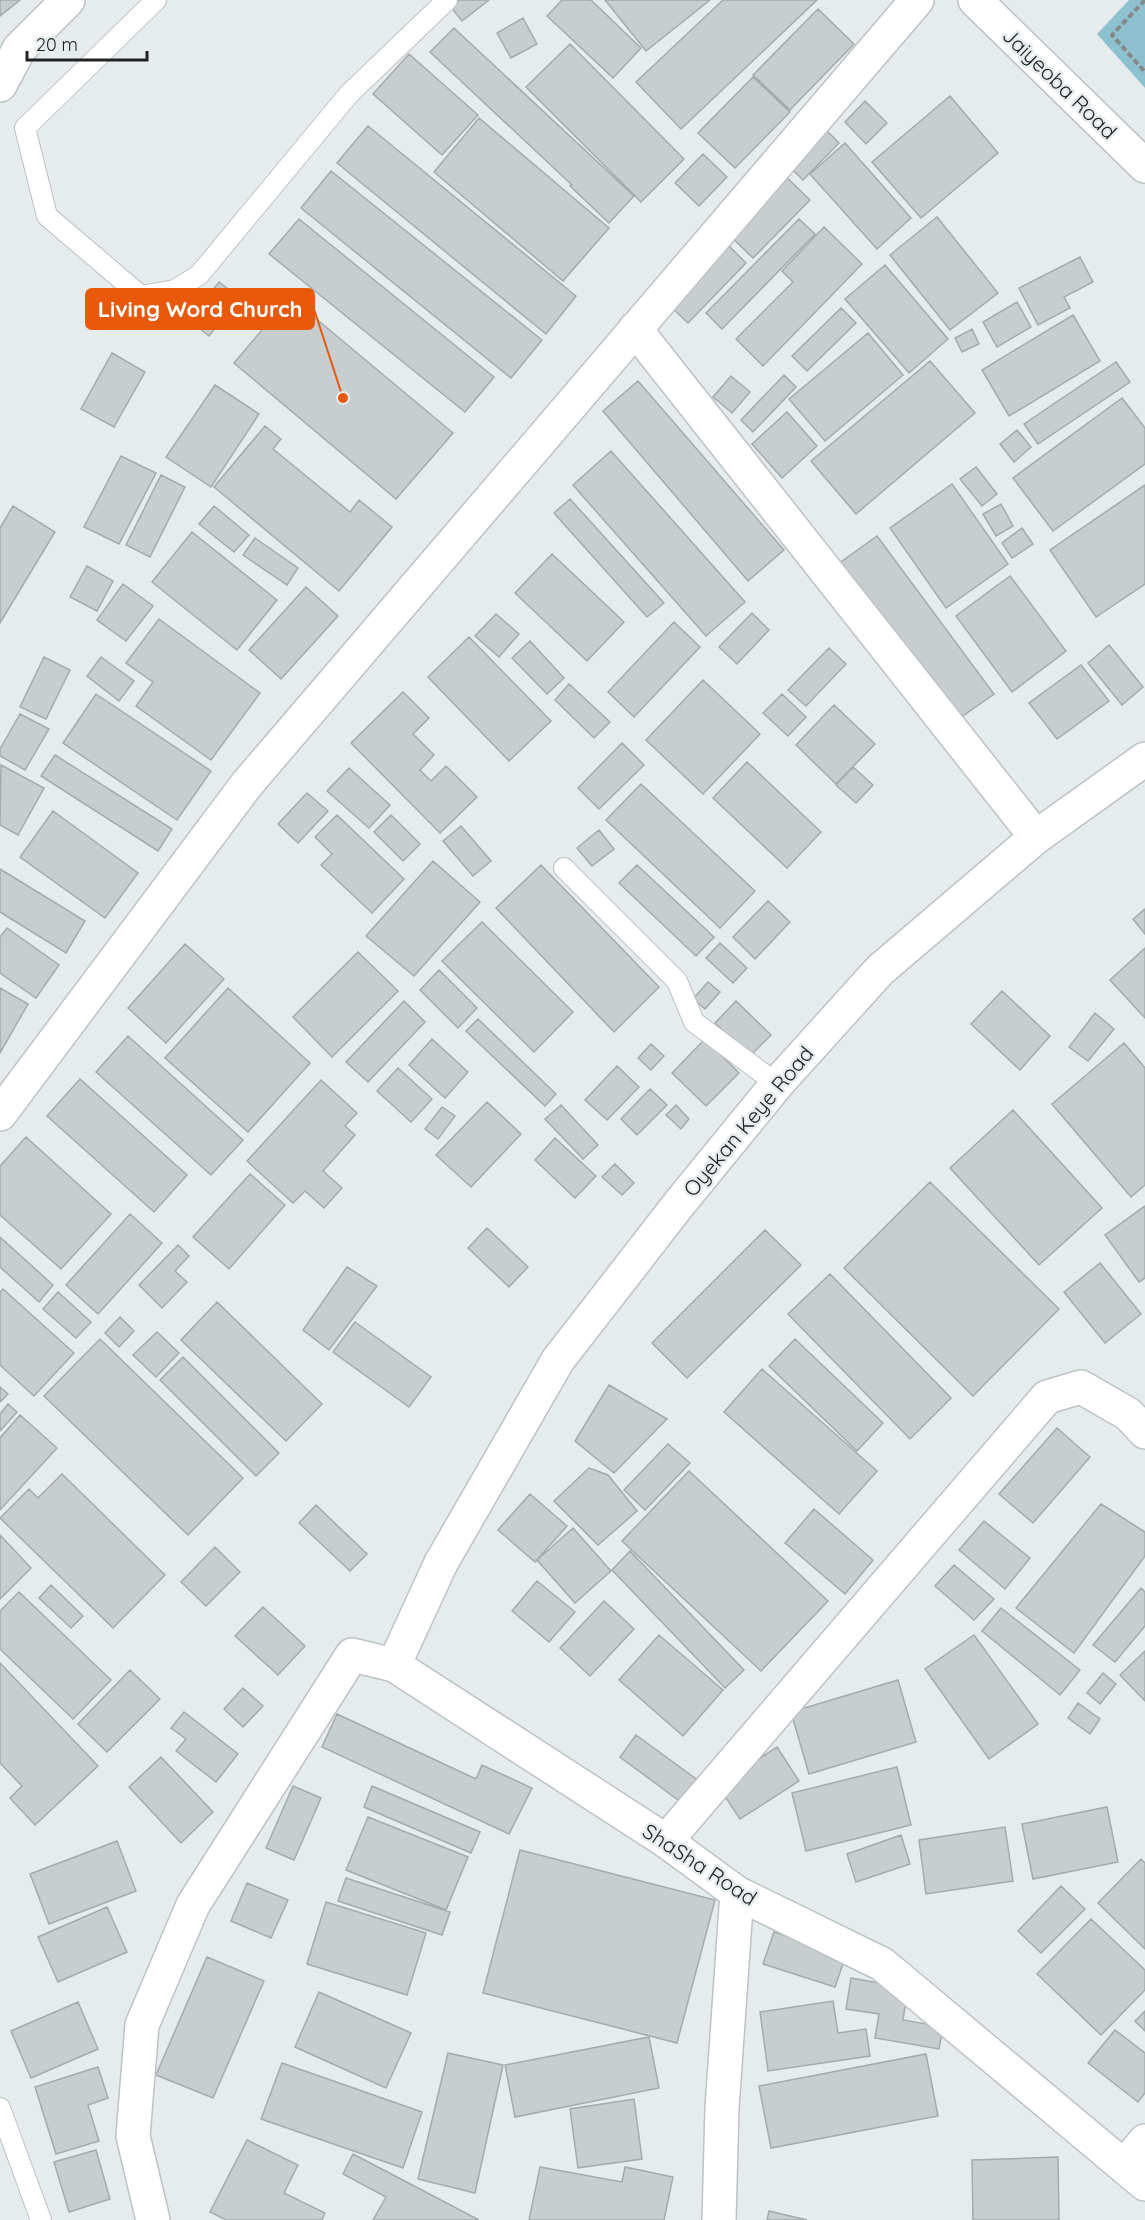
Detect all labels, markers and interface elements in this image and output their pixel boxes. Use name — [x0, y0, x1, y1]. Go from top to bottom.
street label: Jaiyeoba Road — [997, 22, 1123, 144]
scale bar — [27, 24, 147, 62]
text: 20 m — [36, 33, 78, 56]
callout: Living Word Church — [86, 289, 314, 329]
text: Living Word Church — [98, 295, 302, 323]
street label: Oyekan Keye Road — [677, 1040, 819, 1202]
street label: ShaSha Road — [638, 1817, 762, 1911]

